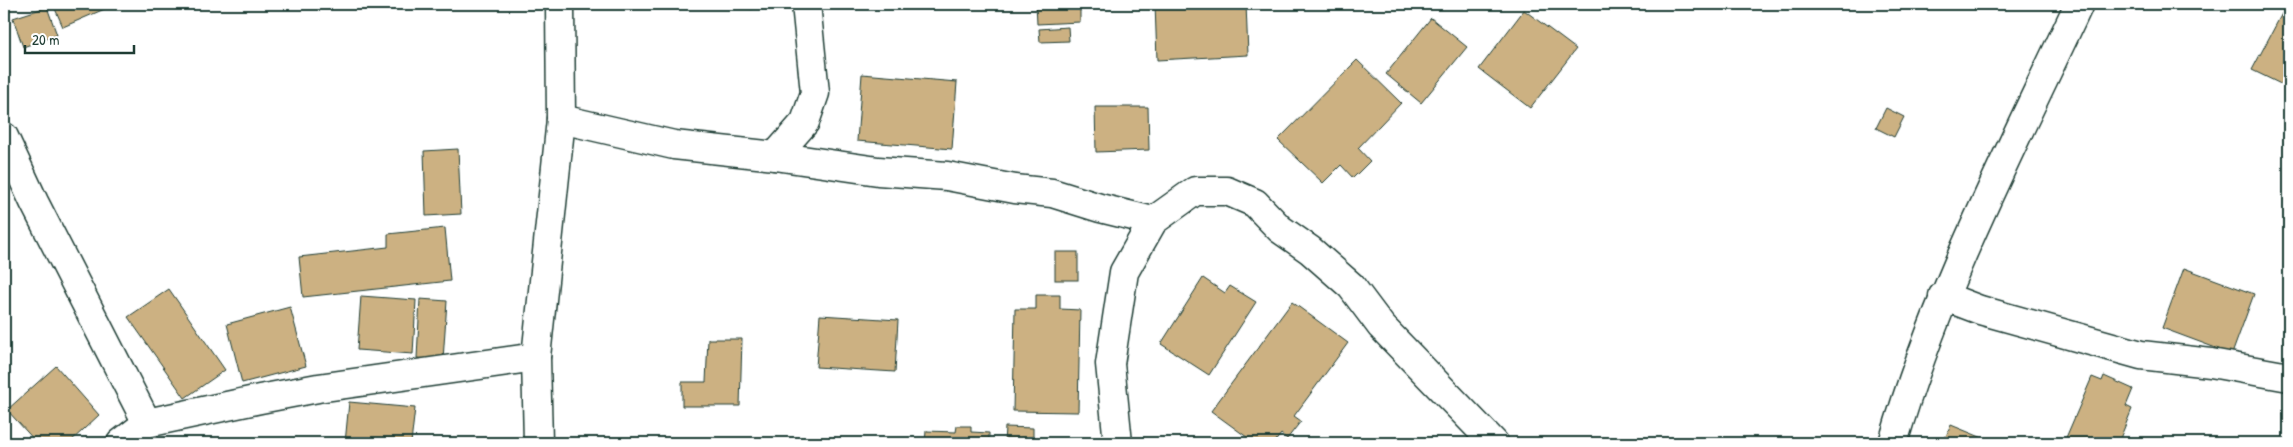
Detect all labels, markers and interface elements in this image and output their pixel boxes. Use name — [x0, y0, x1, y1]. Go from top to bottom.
scale bar — [25, 22, 134, 54]
text: 20 m — [32, 29, 59, 50]

